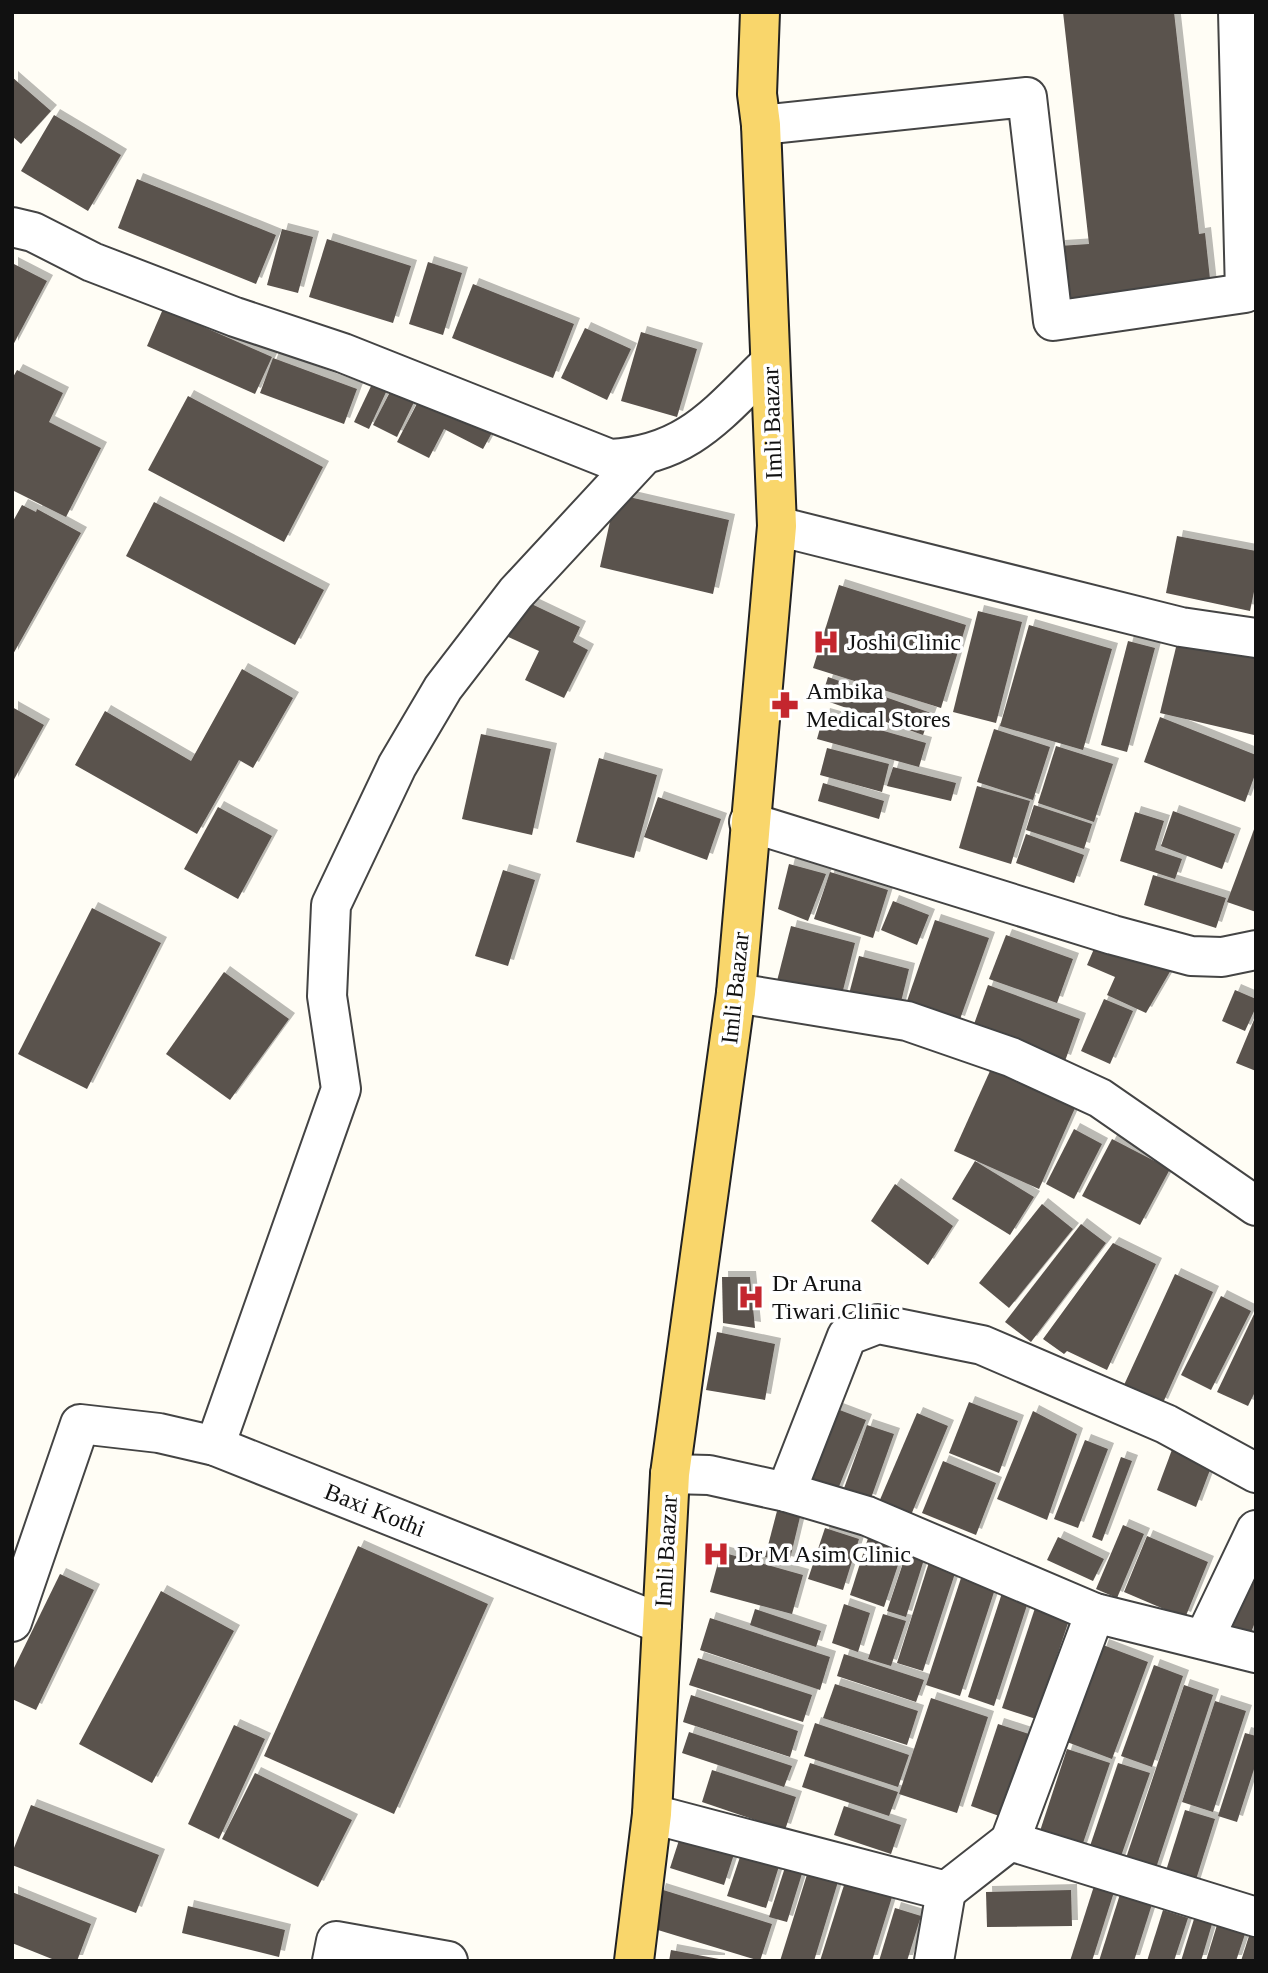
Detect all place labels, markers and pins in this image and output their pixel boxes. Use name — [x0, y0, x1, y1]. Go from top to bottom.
hospital icon: Joshi Clinic — [811, 627, 841, 657]
place label: Joshi Clinic — [847, 629, 961, 655]
place label: Ambika Medical Stores — [806, 678, 951, 732]
pharmacy icon: Ambika Medical Stores — [770, 690, 800, 720]
place label: Dr Aruna Tiwari Clinic — [772, 1270, 900, 1324]
hospital icon: Dr Aruna Tiwari Clinic — [736, 1282, 766, 1312]
hospital icon: Dr M Asim Clinic — [701, 1539, 731, 1569]
place label: Dr M Asim Clinic — [737, 1541, 911, 1567]

